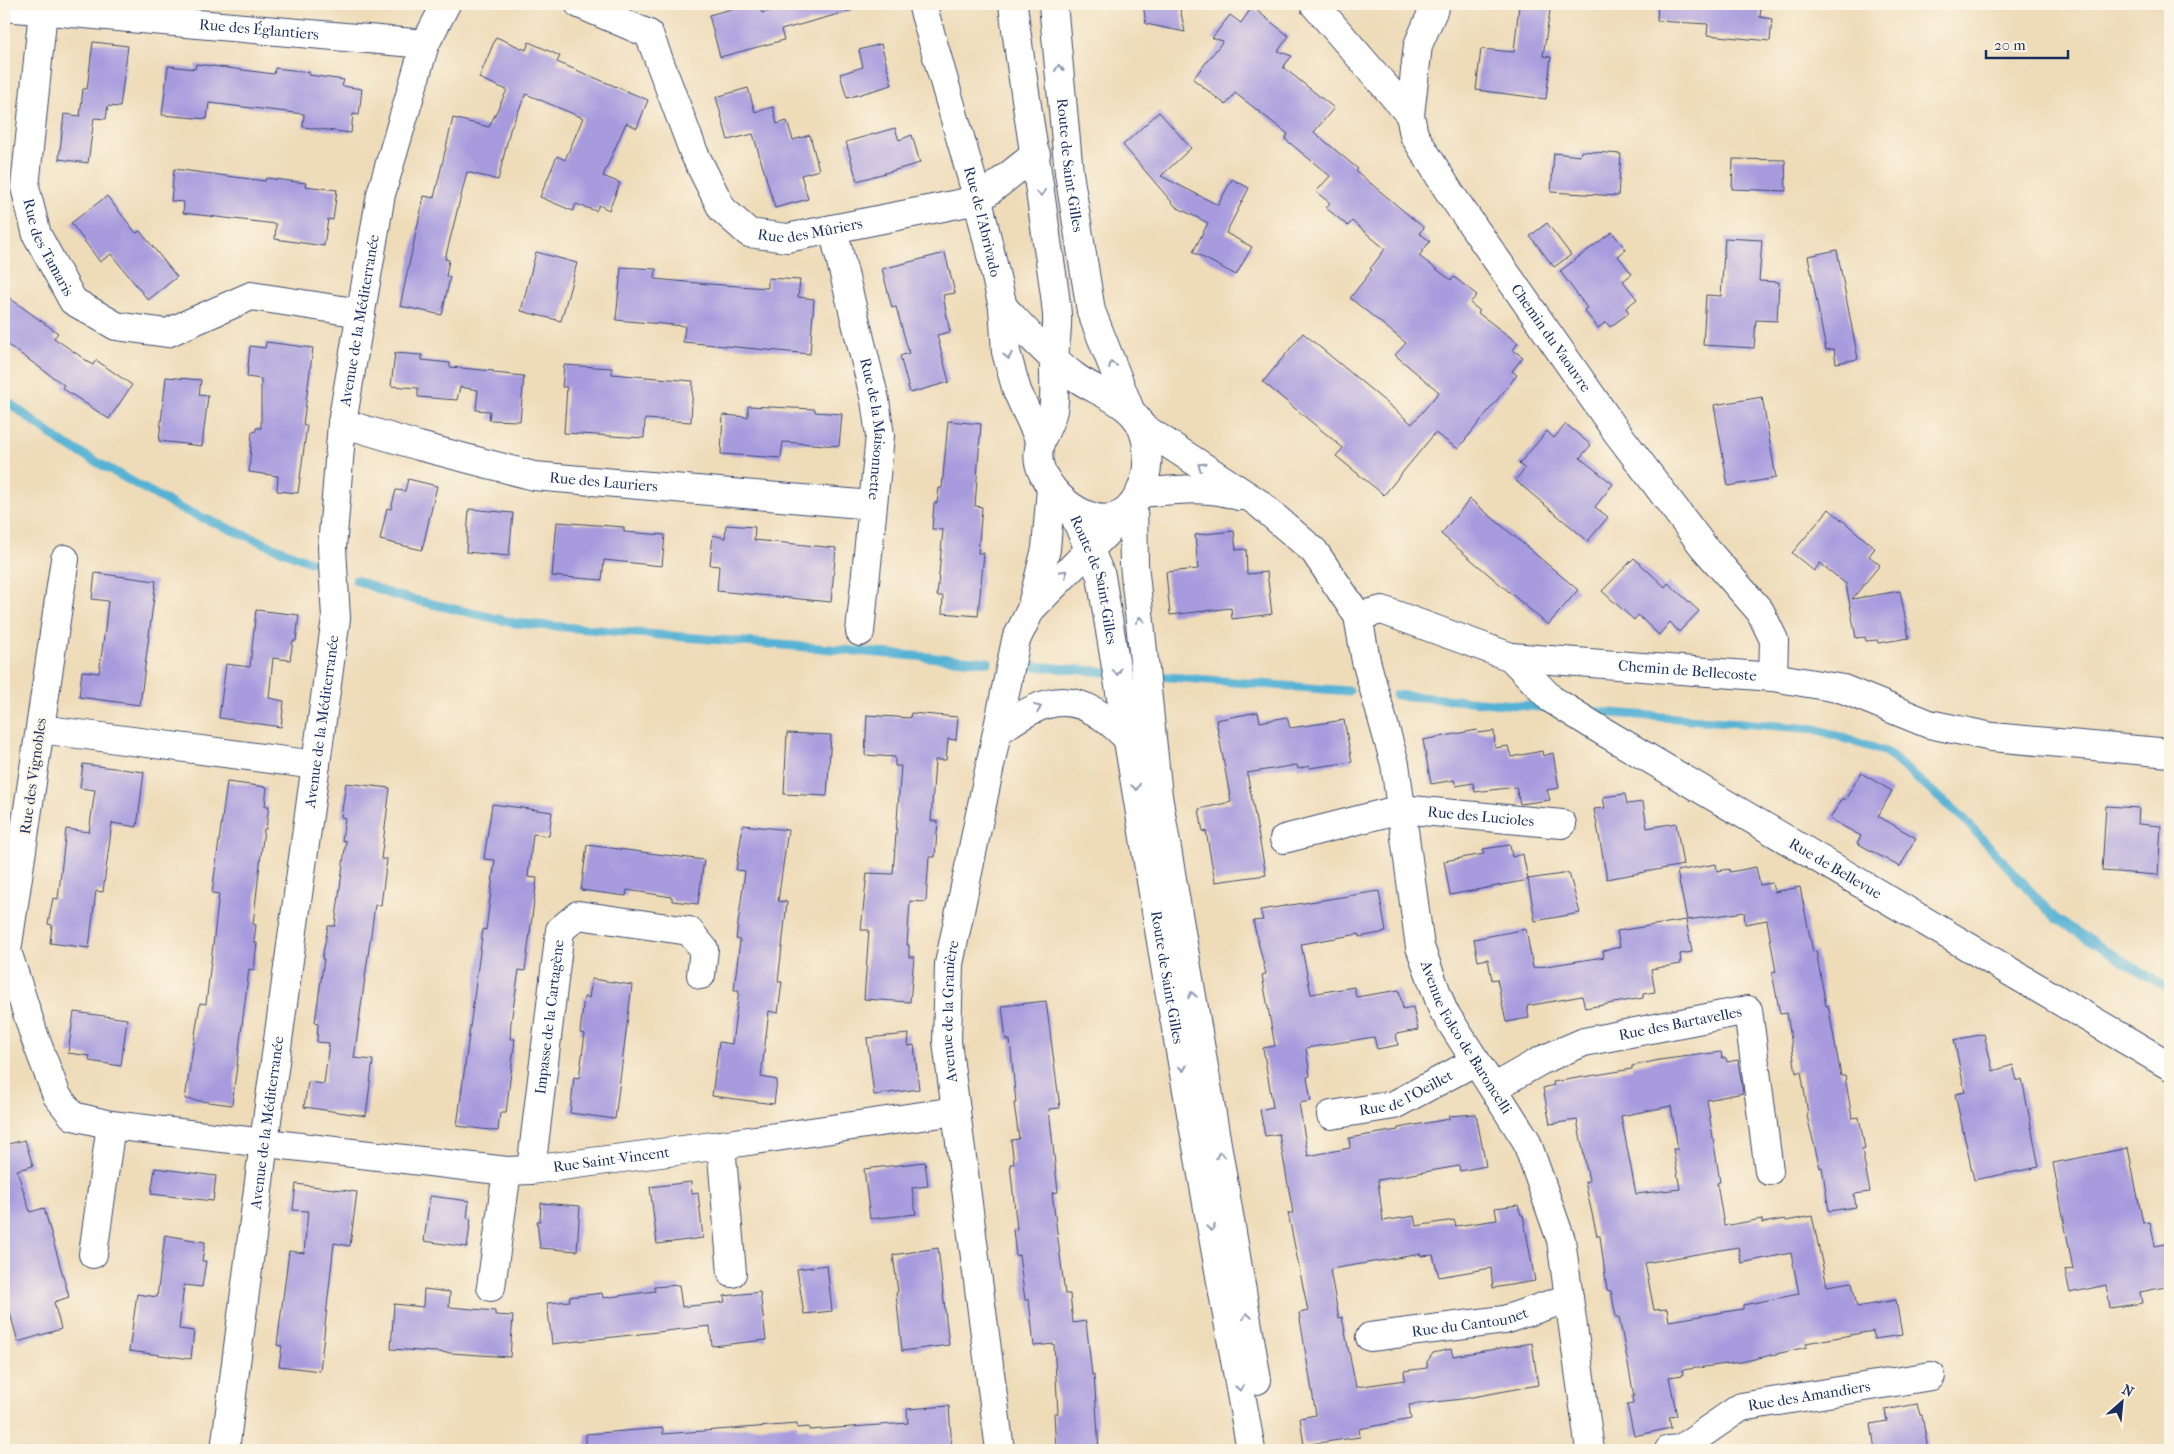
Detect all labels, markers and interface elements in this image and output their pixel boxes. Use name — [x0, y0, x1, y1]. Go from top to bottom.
street label: Rue des Églantiers — [198, 15, 320, 44]
scale bar — [1986, 28, 2069, 60]
text: 20 m — [1994, 36, 2026, 54]
one-way arrow — [1054, 64, 1065, 72]
street label: Route de Saint-Gilles — [1053, 97, 1087, 234]
street label: Rue de l'Abrivado — [960, 164, 1005, 279]
one-way arrow — [1035, 189, 1046, 197]
street label: Rue des Tamaris — [19, 197, 78, 300]
street label: Rue des Mûriers — [757, 214, 864, 247]
street label: Avenue de la Méditerranée — [336, 232, 383, 409]
street label: Chemin du Vaouvre — [1507, 280, 1595, 396]
one-way arrow — [1002, 351, 1013, 360]
street label: Rue de la Maisonnette — [856, 356, 889, 502]
one-way arrow — [1108, 361, 1118, 369]
one-way arrow — [1198, 462, 1207, 472]
street label: Rue des Lauriers — [549, 468, 659, 496]
street label: Route de Saint-Gilles — [1066, 512, 1121, 646]
one-way arrow — [1059, 570, 1068, 579]
one-way arrow — [1135, 616, 1146, 624]
street label: Avenue de la Méditerranée — [301, 633, 343, 810]
street label: Chemin de Bellecoste — [1618, 656, 1758, 685]
one-way arrow — [1111, 667, 1121, 676]
one-way arrow — [1034, 704, 1042, 714]
street label: Rue des Vignobles — [16, 716, 50, 835]
one-way arrow — [1130, 784, 1141, 792]
street label: Rue des Lucioles — [1427, 803, 1535, 830]
street label: Rue de Bellevue — [1786, 834, 1885, 903]
street label: Route de Saint-Gilles — [1147, 909, 1188, 1046]
street label: Impasse de la Cartagène — [531, 938, 568, 1095]
street label: Avenue de la Granière — [938, 938, 963, 1085]
street label: Avenue Folco de Baroncelli — [1416, 957, 1516, 1118]
one-way arrow — [1188, 991, 1198, 1000]
street label: Rue des Bartavelles — [1617, 1002, 1744, 1044]
street label: Avenue de la Méditerranée — [246, 1035, 288, 1211]
one-way arrow — [1177, 1064, 1187, 1073]
street label: Rue de l'Oeillet — [1358, 1066, 1457, 1119]
street label: Rue Saint-Vincent — [552, 1143, 671, 1176]
one-way arrow — [1215, 1151, 1225, 1160]
one-way arrow — [1206, 1224, 1216, 1233]
street label: Rue du Cantounet — [1411, 1303, 1531, 1341]
one-way arrow — [1242, 1311, 1253, 1319]
north arrow — [2096, 1376, 2146, 1426]
street label: Rue des Amandiers — [1746, 1377, 1872, 1415]
text: N — [2119, 1381, 2137, 1401]
one-way arrow — [1234, 1384, 1244, 1393]

